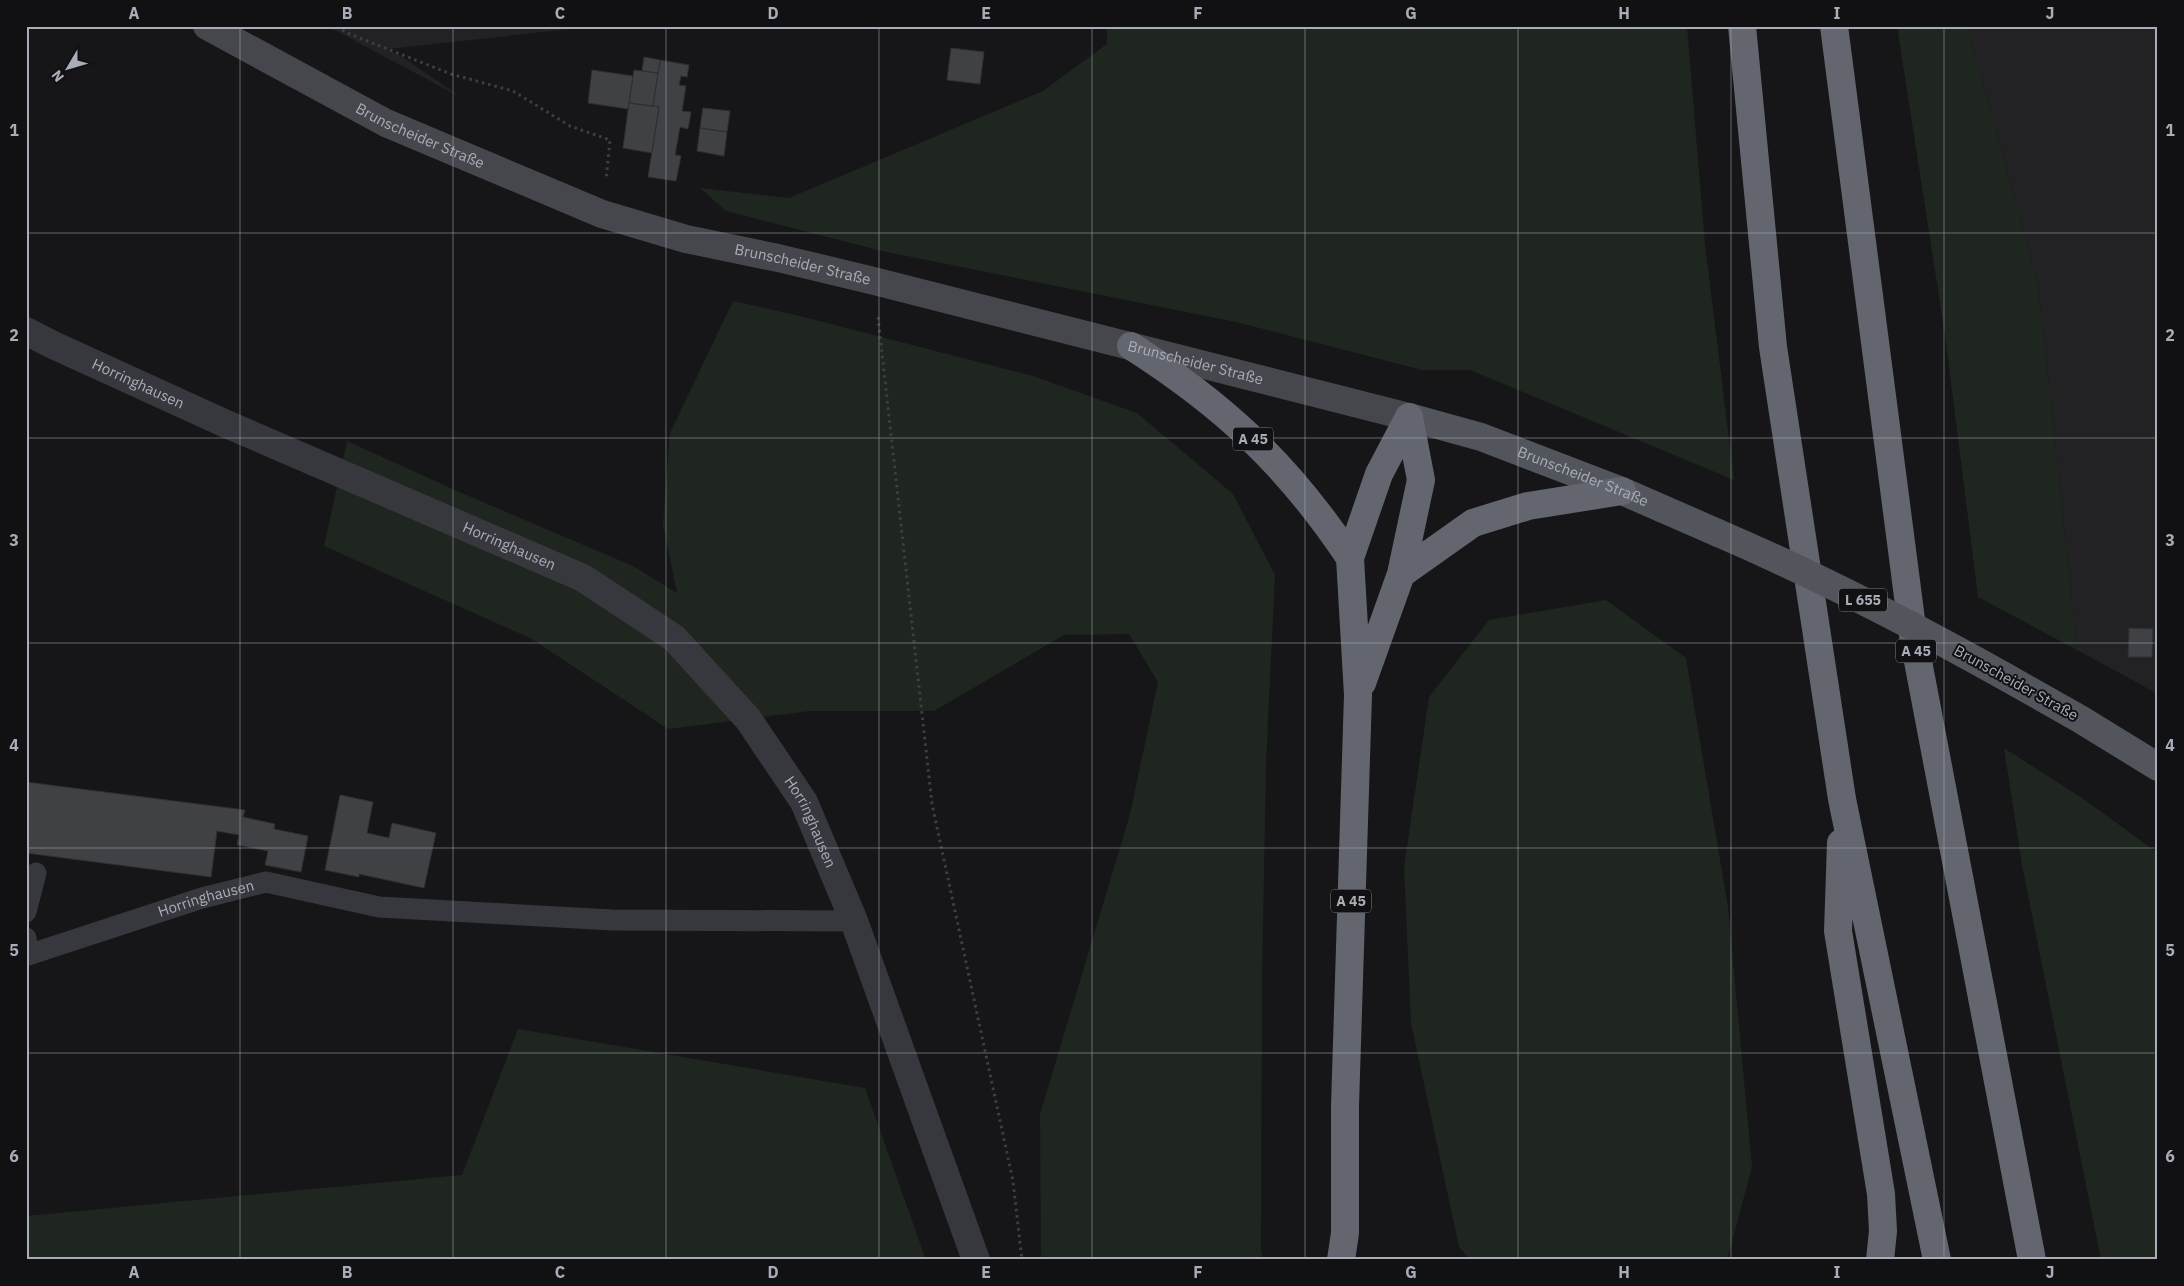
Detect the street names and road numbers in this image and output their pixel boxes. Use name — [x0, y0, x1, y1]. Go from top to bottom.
street label: Brunscheider Straße — [353, 98, 488, 172]
street label: Brunscheider Straße — [733, 239, 873, 289]
street label: Brunscheider Straße — [1126, 336, 1265, 389]
street label: Horringhausen — [89, 354, 188, 413]
road number: A 45 — [1233, 428, 1273, 450]
street label: Brunscheider Straße — [1515, 442, 1652, 510]
street label: Horringhausen — [460, 517, 559, 574]
road number: L 655 — [1839, 588, 1887, 612]
road number: A 45 — [1896, 640, 1936, 662]
street label: Brunscheider Straße — [1951, 641, 2082, 725]
street label: Horringhausen — [780, 772, 841, 870]
street label: Horringhausen — [155, 875, 256, 921]
road number: A 45 — [1331, 889, 1371, 912]

